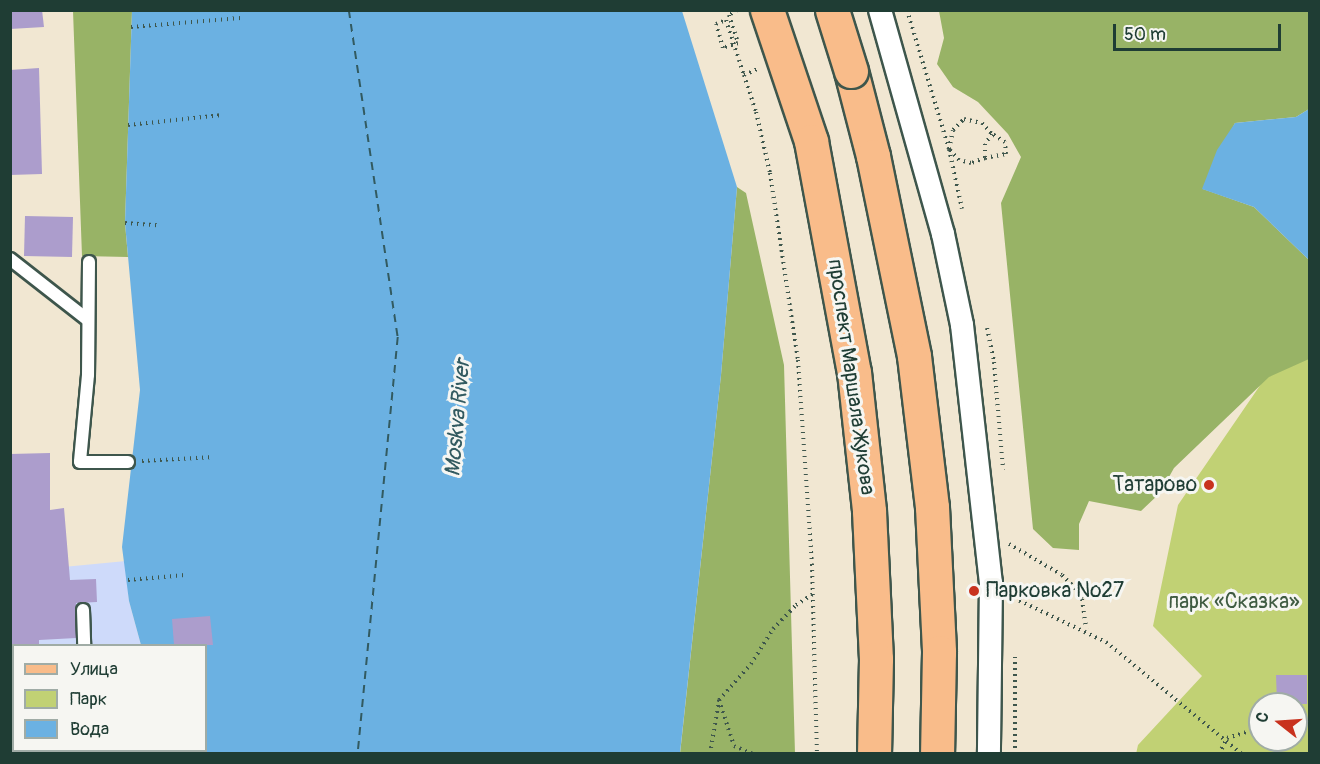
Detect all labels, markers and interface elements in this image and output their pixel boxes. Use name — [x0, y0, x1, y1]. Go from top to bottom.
scale bar — [1116, 12, 1284, 50]
text: 50 m — [1124, 23, 1166, 46]
street label: проспект Маршала Жукова — [822, 257, 880, 497]
water label: Moskva River — [440, 358, 476, 478]
place label: Татарово — [1112, 472, 1197, 498]
marker: Татарово — [1202, 478, 1216, 492]
place label: Парковка №27 — [986, 578, 1124, 604]
marker: Парковка №27 — [967, 584, 981, 598]
park label: парк «Сказка» — [1168, 589, 1300, 615]
legend — [12, 644, 207, 752]
text: Улица — [70, 658, 118, 681]
text: Парк — [70, 688, 107, 711]
north arrow — [1248, 692, 1308, 752]
text: С — [1252, 710, 1274, 725]
text: Вода — [70, 718, 109, 741]

